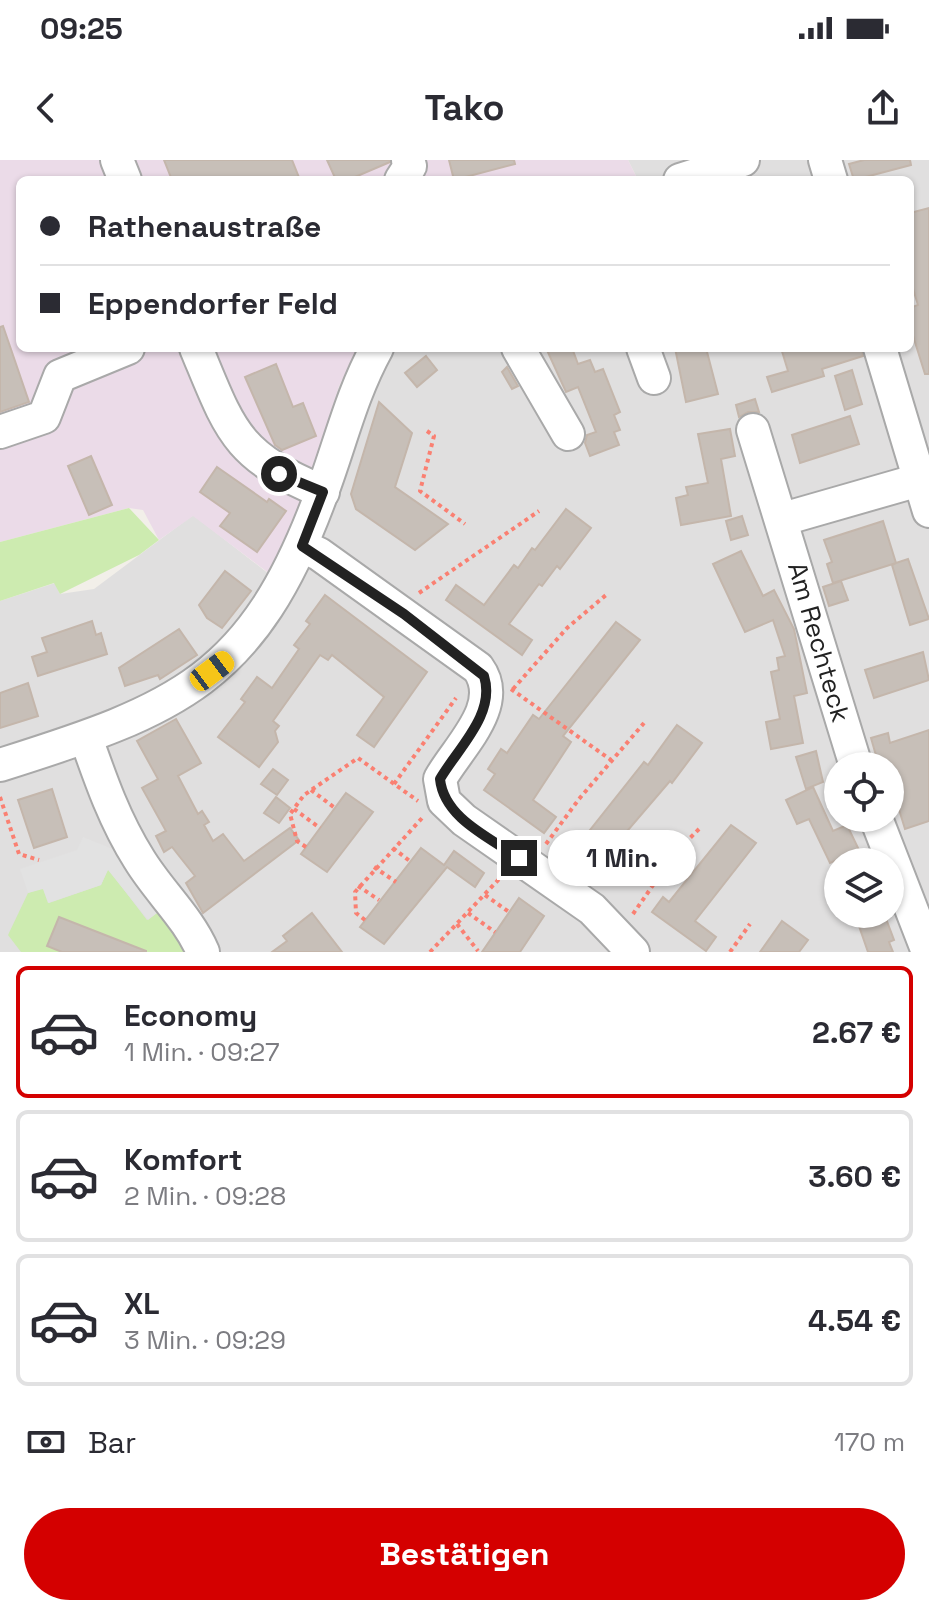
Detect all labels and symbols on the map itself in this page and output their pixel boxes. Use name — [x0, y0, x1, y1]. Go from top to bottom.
route start — [261, 456, 297, 492]
street label: Am Rechteck — [780, 558, 858, 726]
car — [186, 647, 238, 695]
callout: 1 Min. — [547, 830, 695, 886]
route end — [501, 840, 537, 876]

